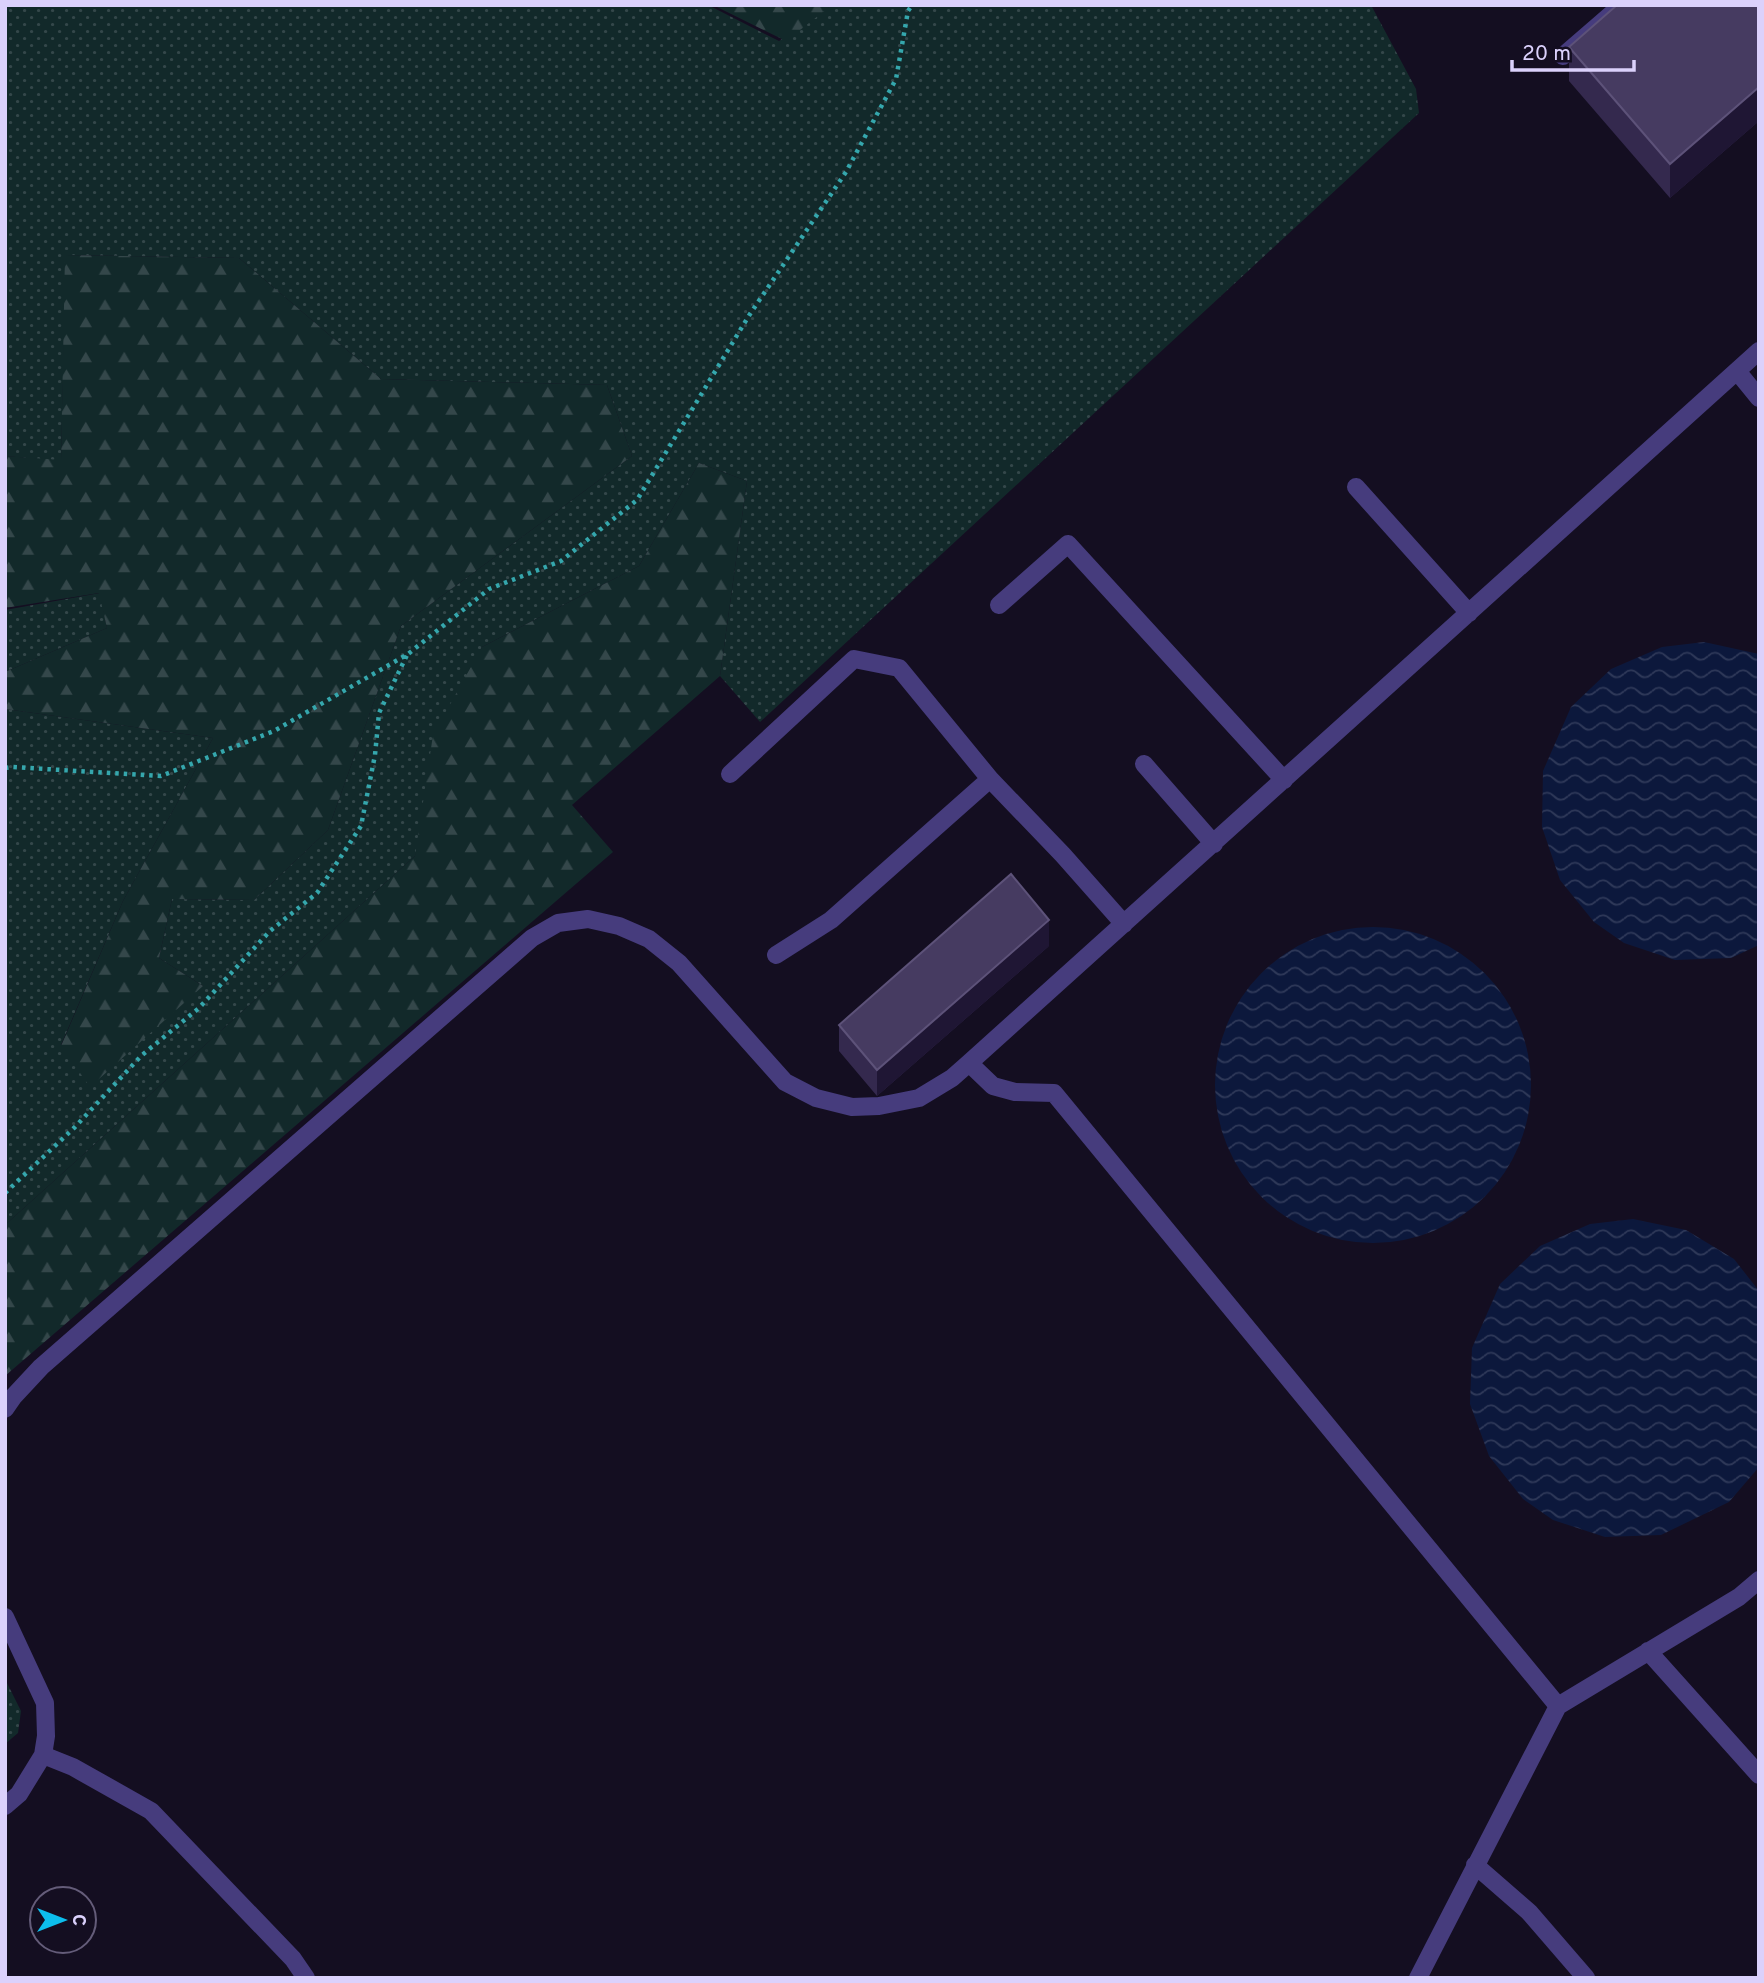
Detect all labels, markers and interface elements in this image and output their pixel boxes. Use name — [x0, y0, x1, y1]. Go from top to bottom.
scale bar — [1512, 28, 1634, 72]
text: 20 m — [1522, 41, 1571, 68]
north arrow — [28, 1885, 98, 1955]
text: С — [66, 1914, 90, 1926]

